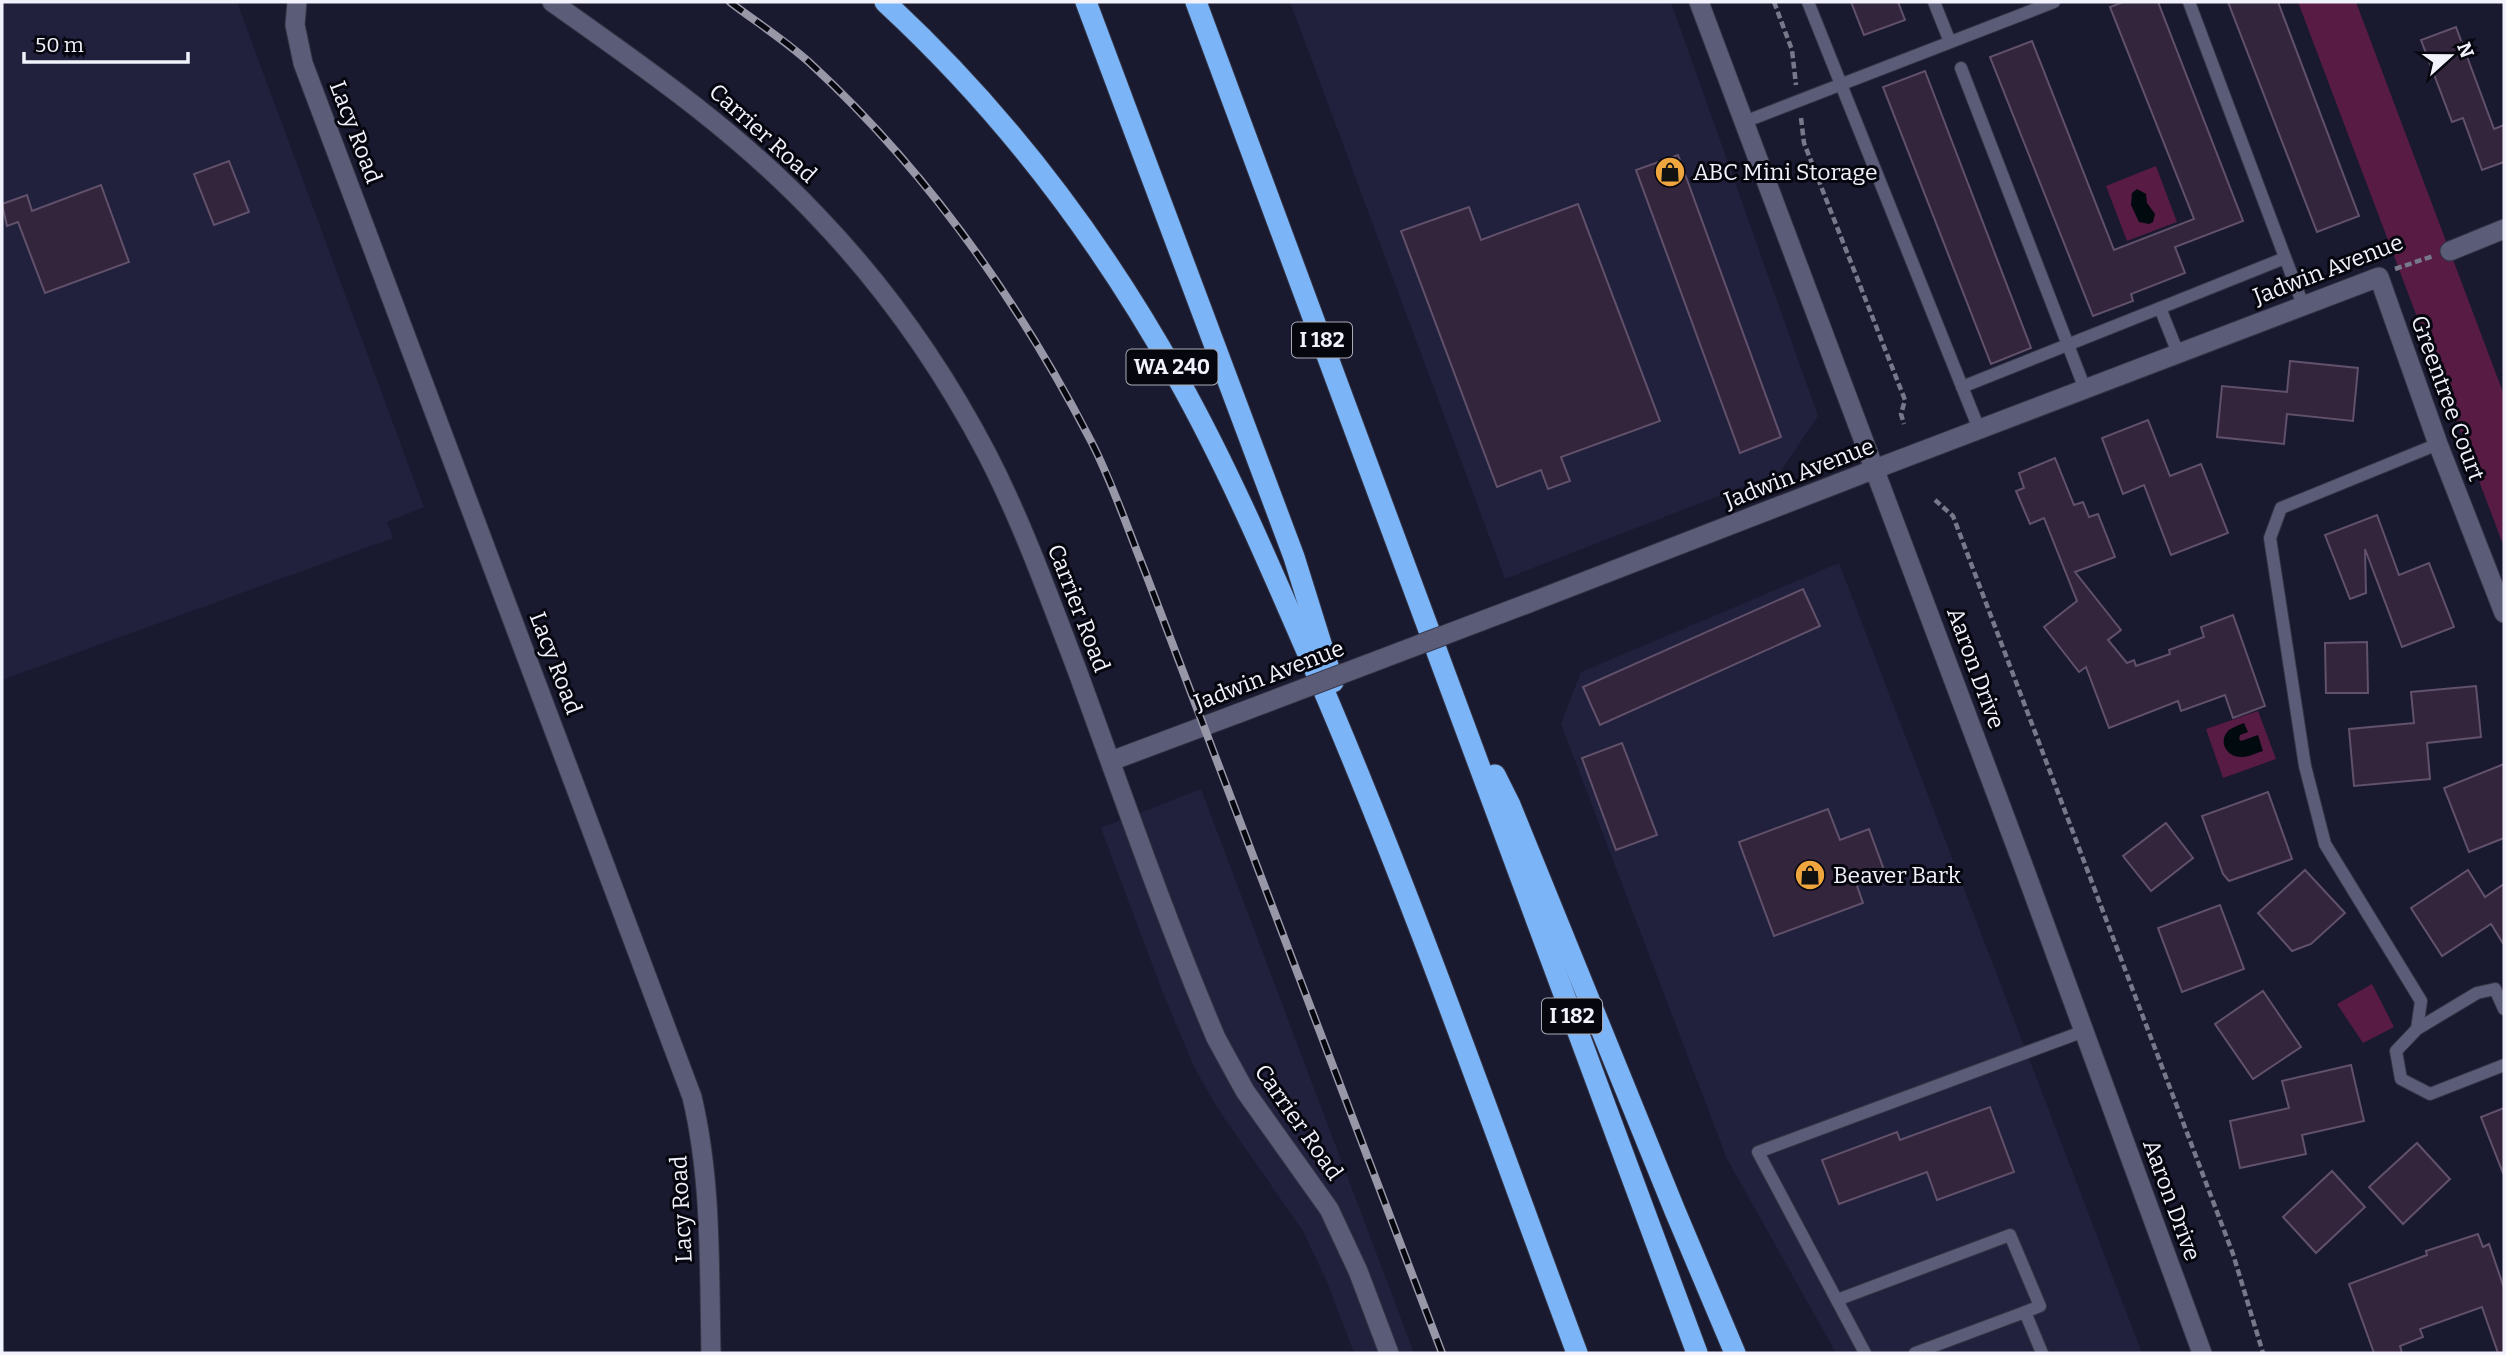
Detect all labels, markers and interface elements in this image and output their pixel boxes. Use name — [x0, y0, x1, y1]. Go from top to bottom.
scale bar — [24, 21, 189, 65]
north arrow — [2415, 21, 2485, 91]
text: 50 m — [35, 32, 84, 58]
text: N — [2452, 39, 2479, 61]
street label: Lacy Road — [324, 77, 388, 187]
street label: Carrier Road — [703, 77, 823, 189]
shop icon: ABC Mini Storage — [1653, 155, 1687, 189]
place label: ABC Mini Storage — [1693, 158, 1878, 186]
street label: Jadwin Avenue — [2248, 228, 2407, 311]
street label: Greentree Court — [2405, 311, 2491, 485]
road number: I 182 — [1292, 322, 1352, 358]
road number: WA 240 — [1126, 350, 1218, 384]
street label: Jadwin Avenue — [1719, 432, 1878, 515]
street label: Carrier Road — [1042, 540, 1116, 676]
street label: Aaron Drive — [1941, 604, 2011, 732]
street label: Lacy Road — [524, 608, 588, 718]
street label: Jadwin Avenue — [1189, 634, 1348, 717]
shop icon: Beaver Bark — [1793, 858, 1827, 892]
place label: Beaver Bark — [1833, 861, 1961, 889]
road number: I 182 — [1542, 998, 1602, 1034]
street label: Carrier Road — [1249, 1059, 1349, 1186]
street label: Aaron Drive — [2137, 1136, 2207, 1264]
street label: Lacy Road — [664, 1154, 698, 1263]

